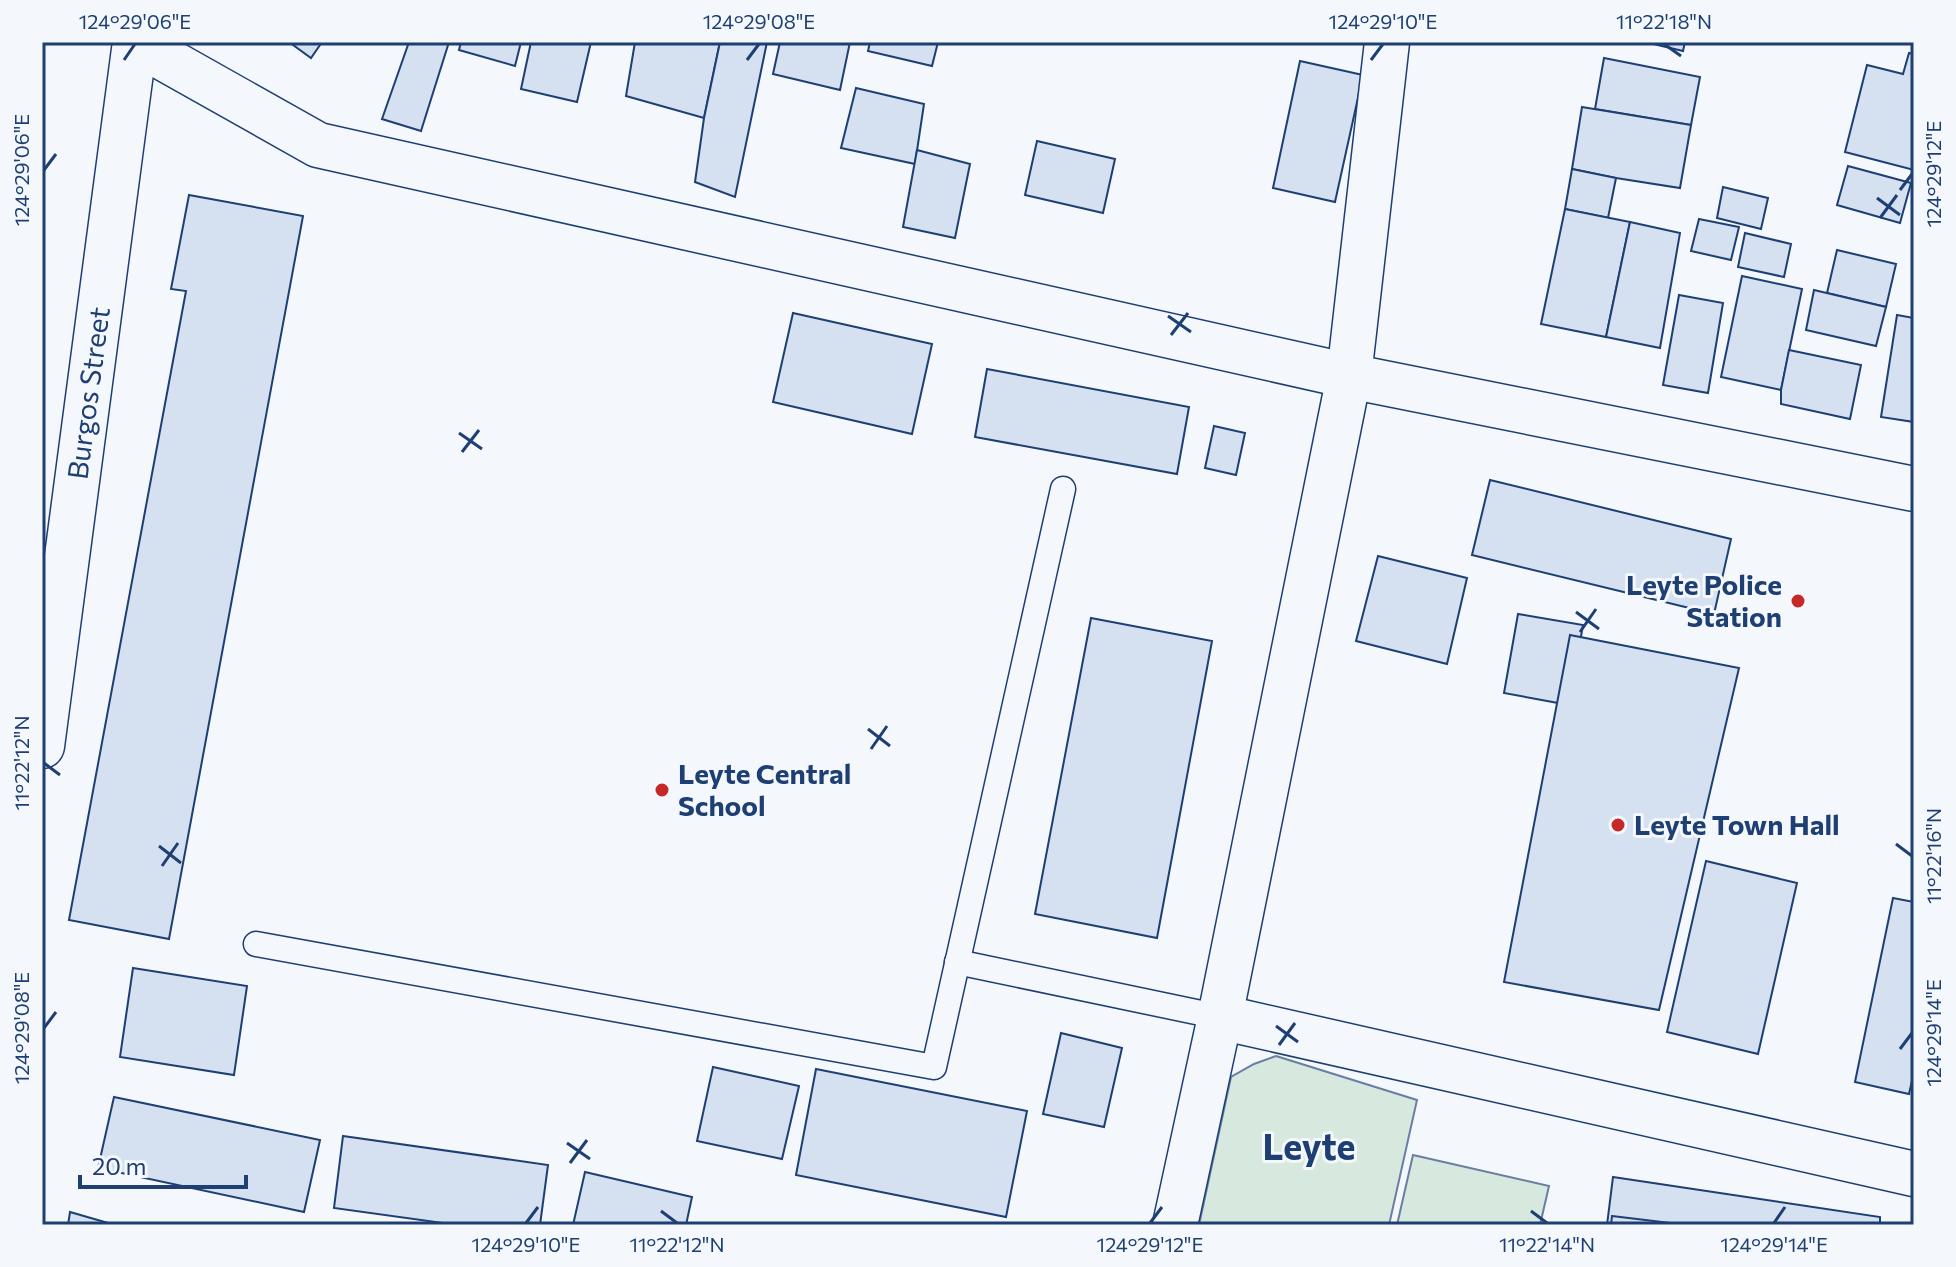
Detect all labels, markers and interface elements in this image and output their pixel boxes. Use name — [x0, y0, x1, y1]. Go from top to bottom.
text: 124°29'06"E — [79, 9, 191, 33]
text: 124°29'08"E — [703, 9, 815, 33]
text: 124°29'10"E — [1329, 9, 1437, 33]
text: 11°22'18"N — [1616, 9, 1712, 33]
text: 124°29'06"E — [9, 114, 33, 226]
text: 124°29'12"E — [1921, 121, 1945, 227]
street label: Burgos Street — [59, 305, 116, 481]
place label: Leyte Police Station — [1626, 567, 1782, 633]
marker: Leyte Police Station — [1789, 592, 1807, 610]
text: 11°22'12"N — [9, 715, 33, 811]
place label: Leyte Central School — [678, 756, 851, 822]
marker: Leyte Central School — [653, 781, 671, 799]
place label: Leyte Town Hall — [1634, 807, 1840, 841]
text: 11°22'16"N — [1921, 808, 1945, 904]
marker: Leyte Town Hall — [1609, 816, 1627, 834]
text: 124°29'08"E — [9, 972, 33, 1084]
text: 124°29'14"E — [1921, 979, 1945, 1087]
district label: Leyte — [1262, 1123, 1356, 1167]
scale bar — [80, 1139, 246, 1189]
text: 20 m — [92, 1151, 146, 1180]
text: 124°29'10"E — [472, 1232, 580, 1256]
text: 11°22'12"N — [629, 1232, 725, 1256]
text: 124°29'12"E — [1097, 1232, 1203, 1256]
text: 11°22'14"N — [1499, 1232, 1595, 1256]
text: 124°29'14"E — [1720, 1232, 1828, 1256]

